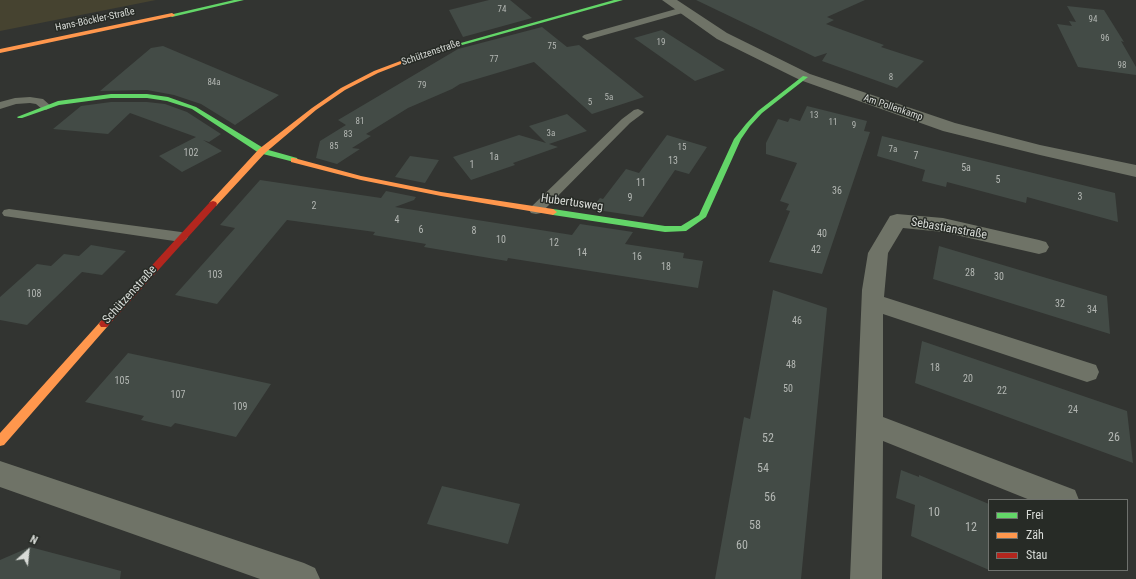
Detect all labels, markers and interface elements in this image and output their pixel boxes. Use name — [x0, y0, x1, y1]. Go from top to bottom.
house number: 74 — [498, 5, 506, 15]
street label: Hans-Böckler-Straße — [54, 6, 136, 34]
house number: 94 — [1089, 15, 1097, 25]
house number: 96 — [1101, 34, 1109, 44]
street label: Schützenstraße — [400, 37, 462, 69]
house number: 19 — [657, 38, 665, 48]
house number: 75 — [548, 42, 556, 52]
house number: 77 — [490, 55, 498, 65]
house number: 98 — [1118, 61, 1126, 71]
house number: 8 — [889, 73, 893, 83]
house number: 84a — [207, 78, 221, 88]
house number: 79 — [418, 81, 426, 91]
street label: Am Pollenkamp — [862, 92, 924, 124]
house number: 5a — [605, 93, 613, 103]
house number: 5 — [588, 98, 592, 108]
house number: 13 — [810, 111, 818, 121]
house number: 81 — [356, 117, 364, 127]
house number: 11 — [829, 118, 837, 128]
house number: 9 — [852, 121, 856, 131]
house number: 3a — [547, 129, 555, 139]
house number: 83 — [344, 130, 352, 140]
house number: 85 — [330, 142, 338, 152]
house number: 15 — [678, 143, 686, 153]
house number: 7a — [889, 145, 897, 155]
house number: 102 — [184, 147, 198, 159]
house number: 7 — [914, 150, 918, 162]
house number: 1a — [489, 151, 499, 163]
house number: 13 — [668, 155, 678, 167]
house number: 1 — [470, 159, 474, 171]
house number: 5a — [961, 162, 971, 174]
house number: 5 — [996, 174, 1000, 186]
house number: 11 — [636, 177, 646, 189]
house number: 36 — [832, 185, 842, 197]
street label: Hubertusweg — [540, 191, 604, 215]
house number: 3 — [1078, 191, 1082, 203]
house number: 9 — [628, 192, 632, 204]
house number: 2 — [312, 200, 316, 212]
house number: 4 — [395, 214, 399, 226]
street label: Sebastianstraße — [910, 215, 988, 243]
house number: 6 — [419, 224, 423, 236]
house number: 8 — [472, 225, 476, 237]
house number: 40 — [817, 228, 827, 240]
house number: 10 — [496, 234, 506, 246]
house number: 12 — [549, 237, 559, 249]
house number: 42 — [811, 244, 821, 256]
house number: 14 — [577, 247, 587, 259]
house number: 16 — [632, 251, 642, 263]
house number: 18 — [661, 261, 671, 273]
street label: Schützenstraße — [100, 263, 160, 327]
house number: 28 — [965, 267, 975, 279]
house number: 103 — [208, 269, 222, 281]
house number: 30 — [994, 271, 1004, 283]
house number: 108 — [27, 288, 41, 300]
house number: 32 — [1055, 298, 1065, 310]
house number: 34 — [1087, 304, 1097, 316]
house number: 46 — [792, 315, 802, 327]
house number: 48 — [786, 359, 796, 371]
house number: 18 — [930, 362, 940, 374]
house number: 20 — [963, 373, 973, 385]
house number: 105 — [115, 375, 129, 387]
house number: 50 — [783, 383, 793, 395]
house number: 22 — [997, 385, 1007, 397]
house number: 107 — [171, 389, 185, 401]
house number: 109 — [233, 401, 247, 413]
house number: 24 — [1068, 404, 1078, 416]
house number: 26 — [1108, 431, 1120, 445]
house number: 52 — [762, 432, 774, 446]
house number: 54 — [757, 462, 769, 476]
house number: 56 — [764, 491, 776, 505]
legend — [988, 499, 1128, 571]
house number: 10 — [928, 506, 940, 520]
text: Frei — [1026, 508, 1044, 522]
house number: 58 — [749, 519, 761, 533]
house number: 12 — [965, 521, 977, 535]
text: Zäh — [1026, 528, 1044, 542]
north arrow — [8, 531, 48, 571]
text: N — [28, 533, 40, 547]
house number: 60 — [736, 539, 748, 553]
text: Stau — [1026, 548, 1047, 562]

